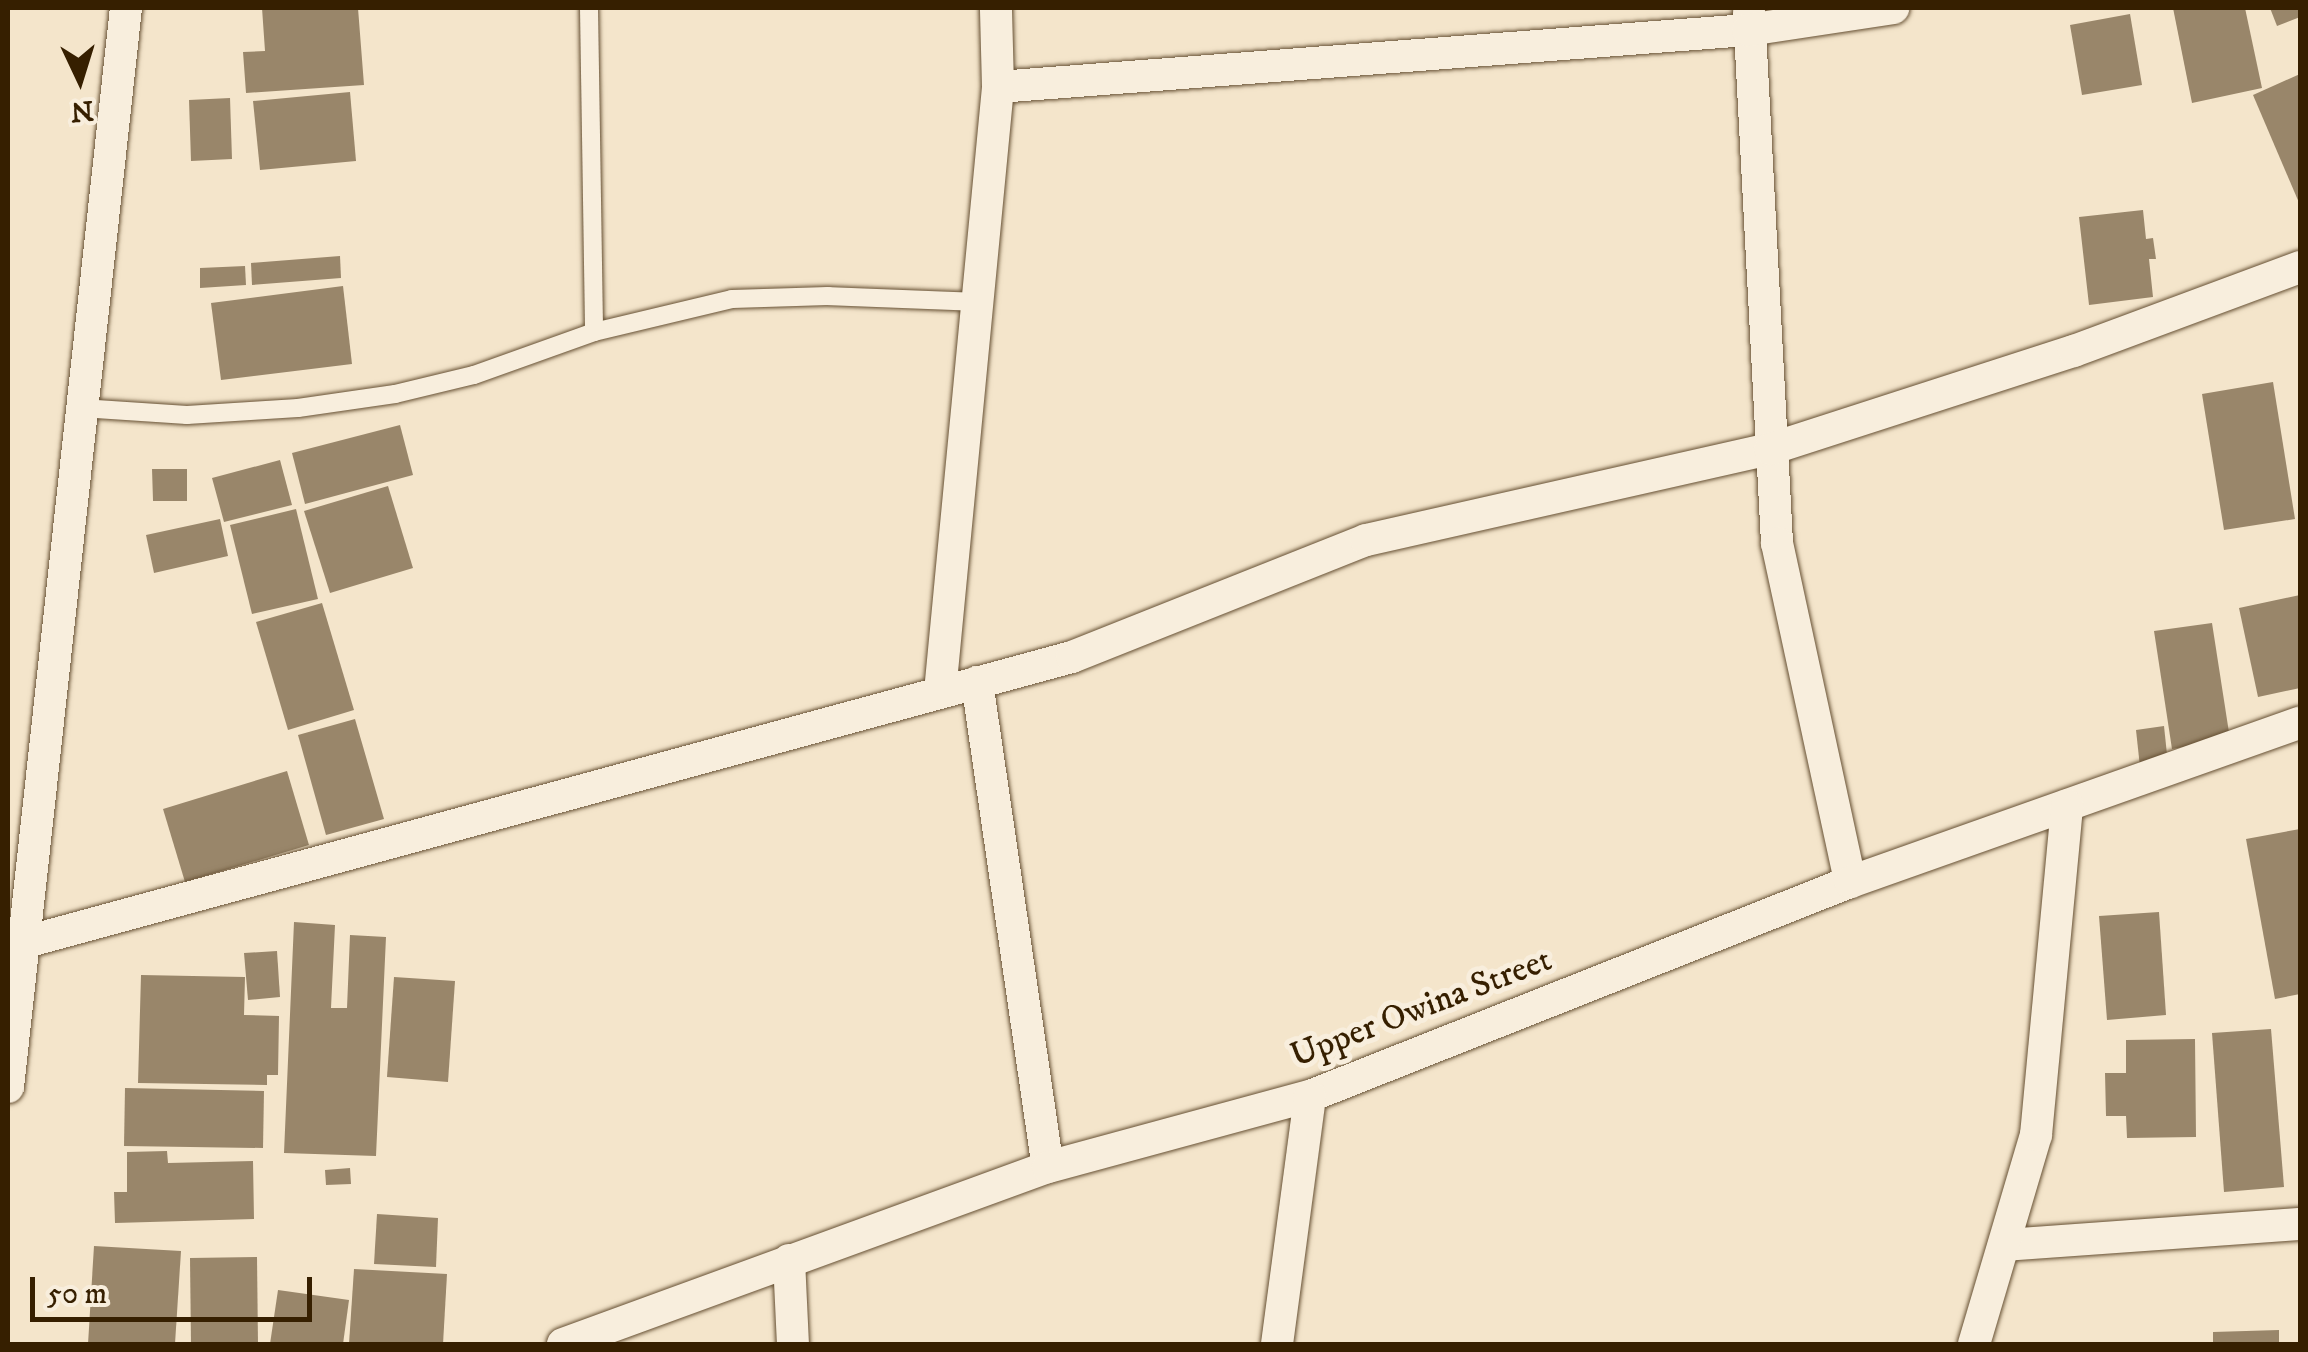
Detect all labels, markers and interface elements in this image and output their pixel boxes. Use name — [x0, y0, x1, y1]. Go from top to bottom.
north arrow — [30, 30, 130, 130]
text: N — [69, 92, 95, 129]
street label: Upper Owina Street — [1285, 939, 1557, 1077]
scale bar — [35, 1257, 318, 1319]
text: 50 m — [47, 1276, 107, 1313]

